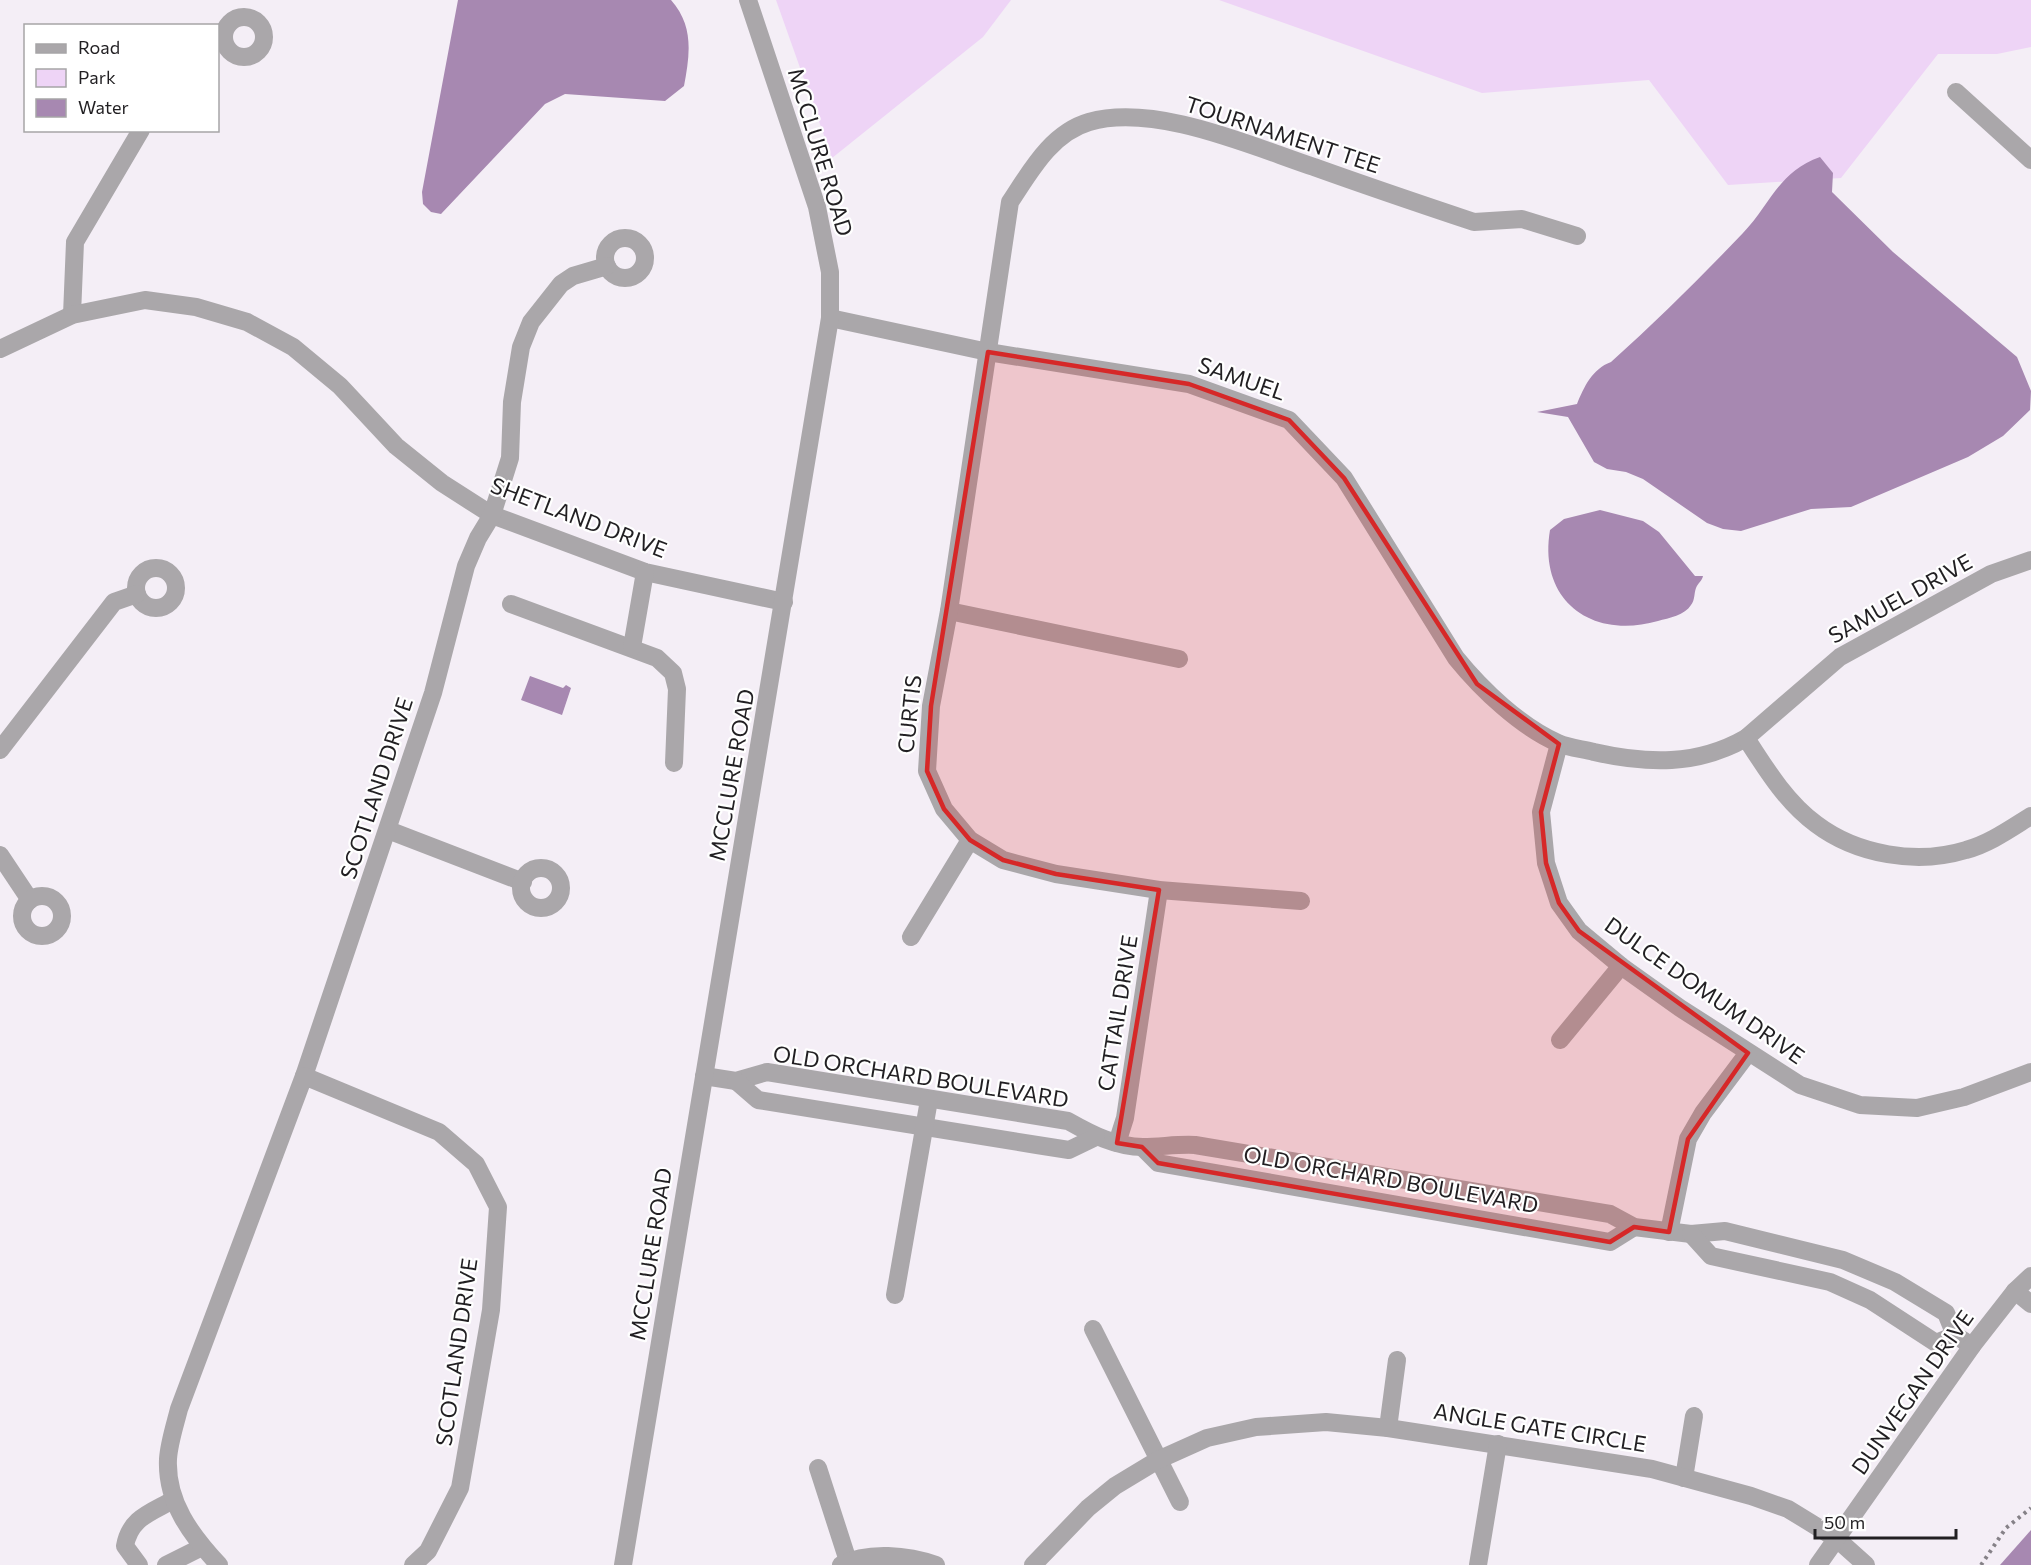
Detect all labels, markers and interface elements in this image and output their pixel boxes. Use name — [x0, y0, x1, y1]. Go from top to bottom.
legend — [24, 24, 219, 132]
text: Road — [78, 36, 120, 58]
street label: MCCLURE ROAD — [783, 65, 859, 239]
text: Park — [78, 66, 116, 88]
street label: TOURNAMENT TEE — [1182, 90, 1384, 178]
text: Water — [78, 96, 129, 118]
street label: SAMUEL — [1195, 350, 1289, 406]
street label: SHETLAND DRIVE — [487, 471, 671, 563]
street label: SAMUEL DRIVE — [1823, 547, 1977, 649]
street label: CURTIS — [891, 673, 927, 755]
street label: MCCLURE ROAD — [703, 687, 759, 863]
street label: SCOTLAND DRIVE — [334, 694, 418, 882]
street label: DULCE DOMUM DRIVE — [1600, 911, 1810, 1069]
street label: CATTAIL DRIVE — [1091, 933, 1143, 1093]
street label: OLD ORCHARD BOULEVARD — [771, 1039, 1071, 1113]
street label: OLD ORCHARD BOULEVARD — [1242, 1140, 1540, 1218]
street label: MCCLURE ROAD — [623, 1166, 677, 1342]
street label: SCOTLAND DRIVE — [429, 1256, 483, 1448]
street label: DUNVEGAN DRIVE — [1845, 1305, 1979, 1479]
street label: ANGLE GATE CIRCLE — [1432, 1397, 1648, 1457]
scale bar — [1815, 1502, 1956, 1540]
text: 50 m — [1824, 1511, 1865, 1533]

